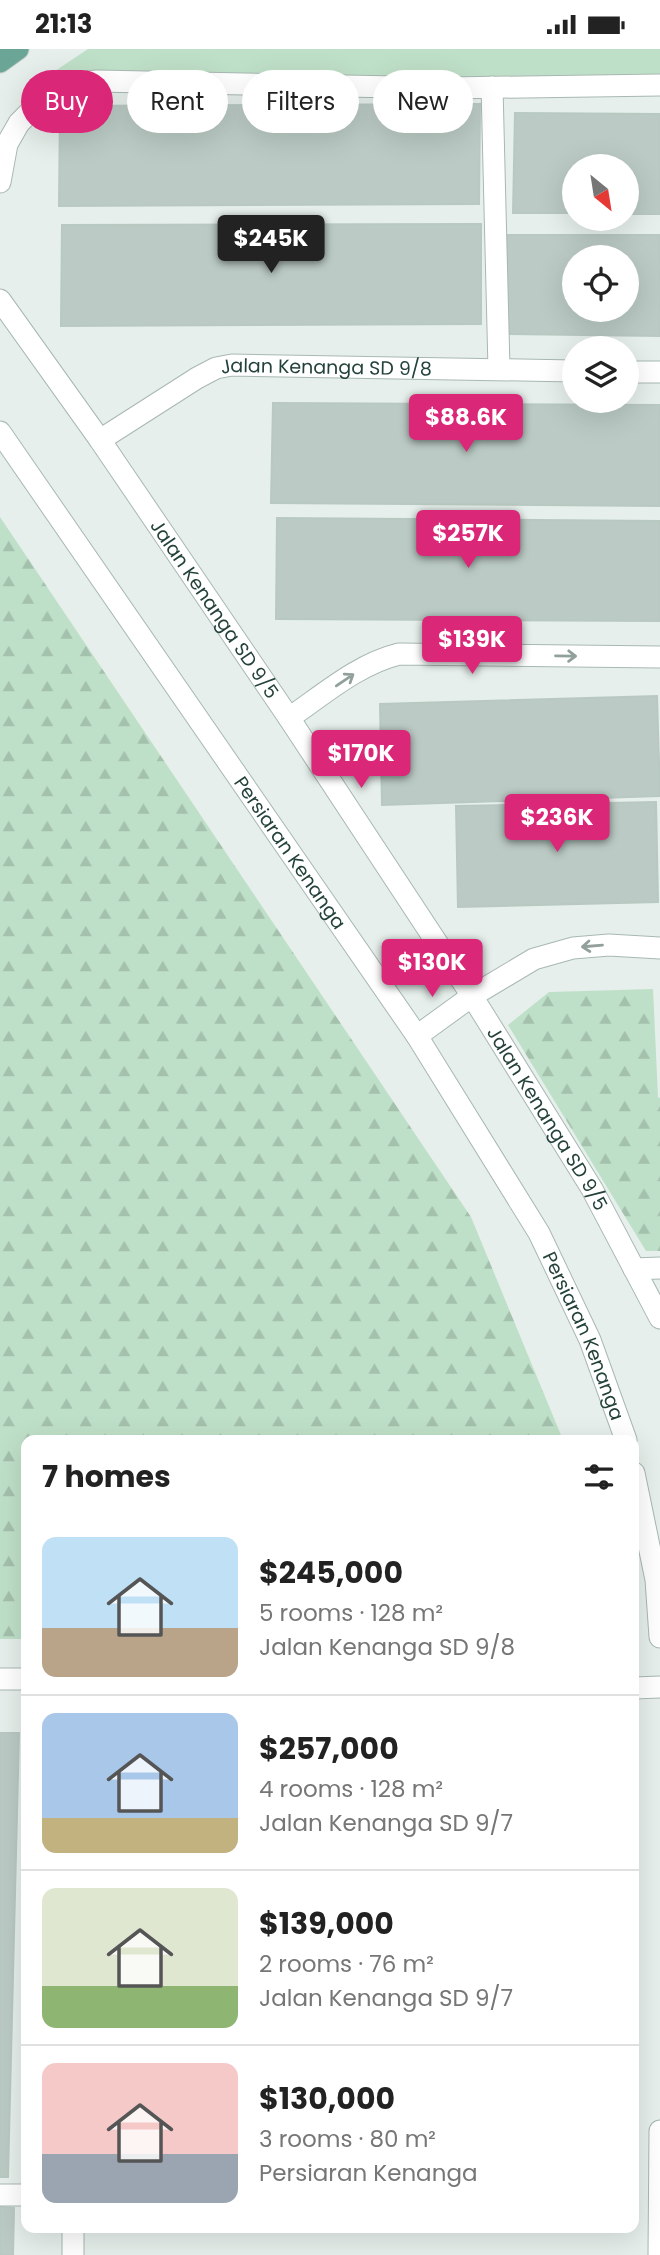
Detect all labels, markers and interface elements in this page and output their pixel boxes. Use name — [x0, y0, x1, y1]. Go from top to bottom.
text: 21:13 — [35, 6, 93, 42]
chip: Buy — [21, 70, 113, 133]
chip: Rent — [127, 70, 228, 133]
chip: Filters — [242, 70, 359, 133]
chip: New — [373, 70, 473, 133]
north arrow — [562, 154, 639, 231]
map controls — [562, 154, 639, 413]
pin: $245K — [222, 215, 320, 275]
text: $245K — [234, 222, 308, 254]
button: locate — [562, 245, 639, 322]
button: layers — [562, 336, 639, 413]
street label: Jalan Kenanga SD 9/8 — [218, 351, 432, 382]
pin: $88.6K — [409, 395, 523, 454]
text: $88.6K — [425, 401, 507, 433]
pin: $257K — [419, 511, 517, 570]
street label: Jalan Kenanga SD 9/5 — [144, 514, 285, 704]
text: $257K — [432, 517, 504, 549]
pin: $139K — [423, 617, 521, 676]
text: $139K — [438, 623, 506, 655]
one-way arrow — [555, 649, 578, 663]
one-way arrow — [335, 673, 355, 687]
pin: $170K — [312, 731, 410, 790]
text: $170K — [327, 737, 395, 769]
street label: Persiaran Kenanga — [228, 771, 353, 935]
pin: $236K — [508, 795, 606, 854]
text: $236K — [521, 801, 593, 833]
pin: $130K — [383, 939, 481, 999]
one-way arrow — [581, 940, 604, 953]
text: $130K — [398, 946, 466, 978]
street label: Jalan Kenanga SD 9/5 — [481, 1021, 614, 1215]
street label: Persiaran Kenanga — [536, 1247, 631, 1424]
text: 7 homes — [42, 1455, 171, 1498]
icon: filters — [580, 1458, 618, 1496]
text: $245,000 — [259, 1551, 403, 1594]
icon: home — [98, 1565, 182, 1649]
text: 5 rooms · 128 m² — [259, 1597, 443, 1629]
text: Jalan Kenanga SD 9/8 — [259, 1631, 515, 1663]
text: $257,000 — [259, 1727, 399, 1770]
icon: home — [98, 1741, 182, 1825]
text: 4 rooms · 128 m² — [259, 1773, 443, 1805]
text: Jalan Kenanga SD 9/7 — [259, 1807, 513, 1839]
text: $139,000 — [259, 1902, 394, 1945]
icon: home — [98, 1916, 182, 2000]
text: 2 rooms · 76 m² — [259, 1948, 434, 1980]
text: Jalan Kenanga SD 9/7 — [259, 1982, 513, 2014]
text: $130,000 — [259, 2077, 395, 2120]
icon: home — [98, 2091, 182, 2175]
text: 3 rooms · 80 m² — [259, 2123, 436, 2155]
text: Persiaran Kenanga — [259, 2157, 477, 2189]

